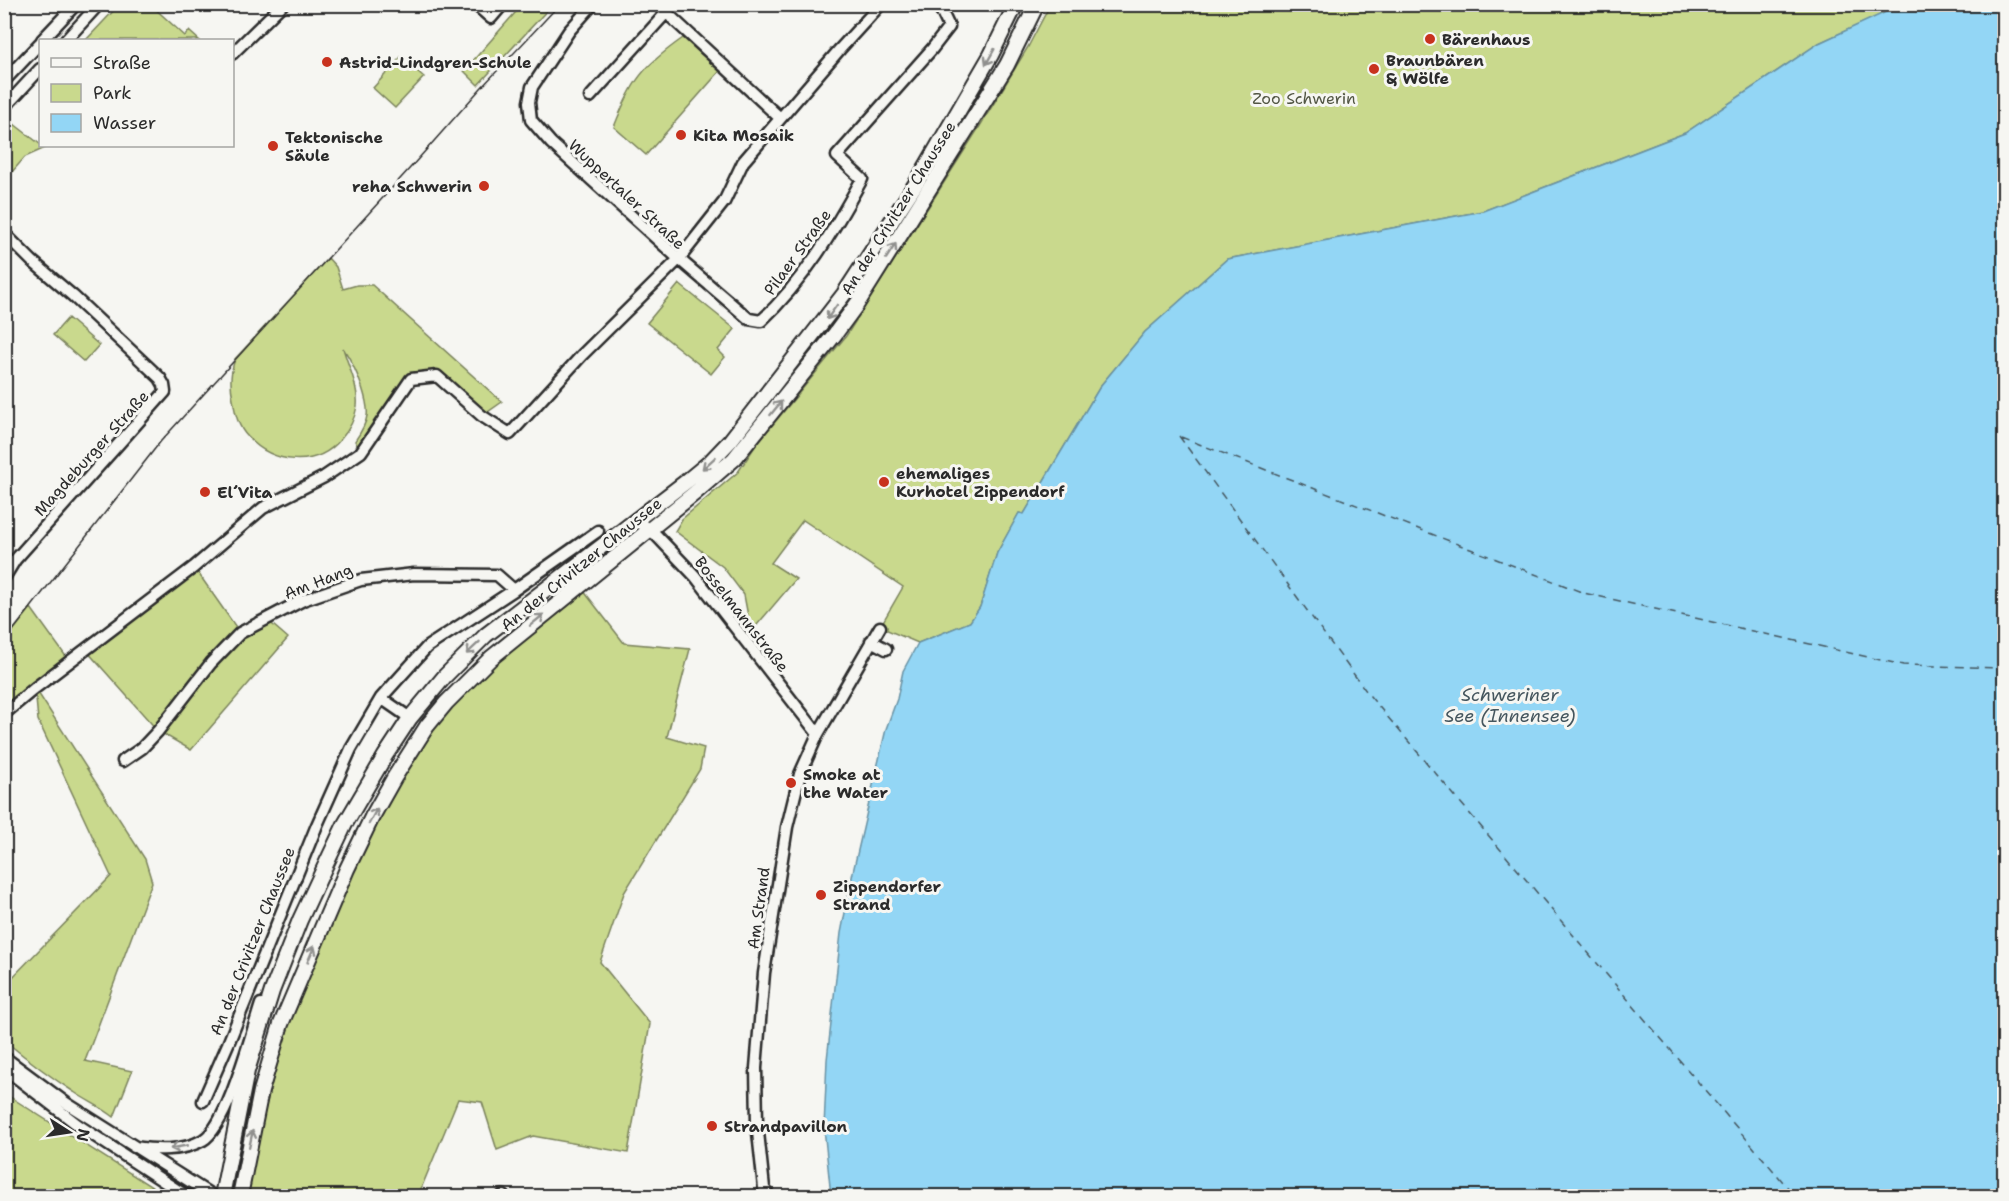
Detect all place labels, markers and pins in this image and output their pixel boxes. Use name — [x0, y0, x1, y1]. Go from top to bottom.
place label: Bärenhaus — [1442, 29, 1530, 50]
marker: Bärenhaus — [1423, 32, 1437, 46]
place label: Braunbären & Wölfe — [1386, 50, 1484, 89]
place label: Astrid-Lindgren-Schule — [339, 52, 532, 73]
marker: Astrid-Lindgren-Schule — [320, 55, 334, 69]
marker: Braunbären & Wölfe — [1367, 62, 1381, 76]
place label: Kita Mosaik — [693, 125, 794, 146]
place label: Tektonische Säule — [285, 127, 383, 166]
marker: Kita Mosaik — [674, 128, 688, 142]
marker: Tektonische Säule — [266, 139, 280, 153]
place label: reha Schwerin — [352, 176, 472, 197]
marker: reha Schwerin — [477, 179, 491, 193]
place label: ehemaliges Kurhotel Zippendorf — [896, 463, 1065, 502]
marker: ehemaliges Kurhotel Zippendorf — [877, 475, 891, 489]
place label: El´Vita — [217, 482, 273, 503]
marker: El´Vita — [198, 485, 212, 499]
place label: Smoke at the Water — [803, 764, 889, 803]
marker: Smoke at the Water — [784, 776, 798, 790]
place label: Zippendorfer Strand — [833, 876, 942, 915]
marker: Zippendorfer Strand — [814, 888, 828, 902]
place label: Strandpavillon — [724, 1116, 848, 1137]
marker: Strandpavillon — [705, 1119, 719, 1133]

